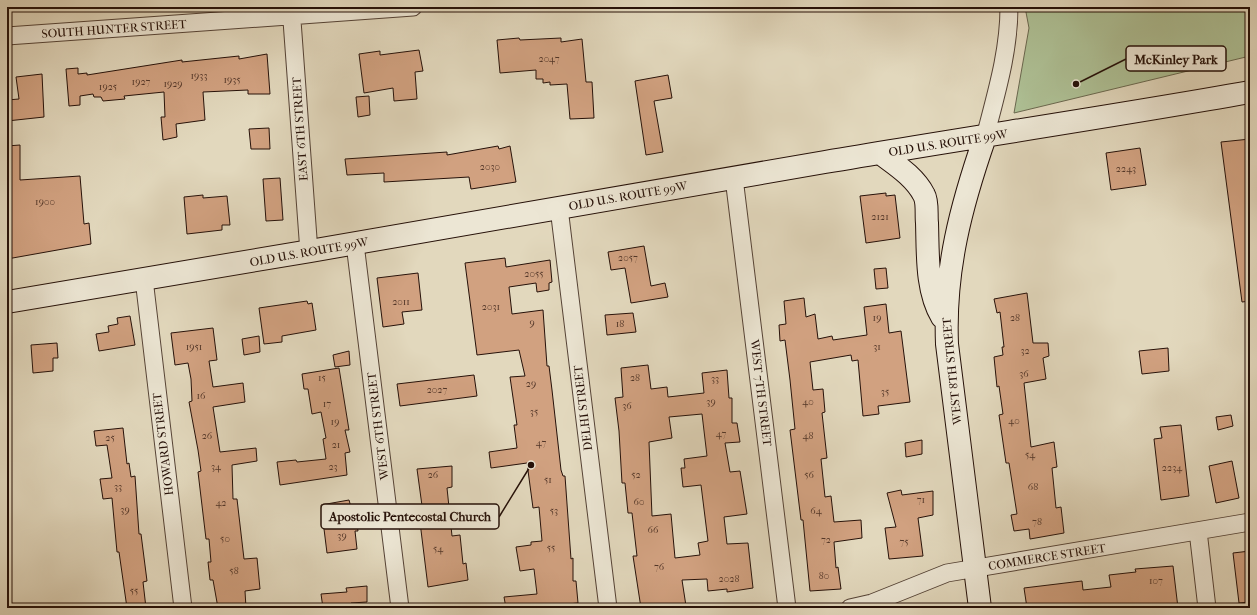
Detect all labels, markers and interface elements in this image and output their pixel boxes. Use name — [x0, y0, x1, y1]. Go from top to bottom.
street label: SOUTH HUNTER STREET — [41, 17, 188, 41]
callout: McKinley Park — [1126, 46, 1226, 71]
text: McKinley Park — [1133, 52, 1219, 68]
house number: 2047 — [539, 53, 560, 65]
house number: 1933 — [190, 70, 208, 82]
house number: 1935 — [223, 74, 241, 86]
house number: 1927 — [132, 76, 151, 88]
street label: EAST 6TH STREET — [289, 76, 311, 182]
house number: 1929 — [163, 78, 183, 90]
house number: 1925 — [99, 81, 117, 93]
street label: OLD U.S. ROUTE 99W — [887, 126, 1010, 159]
house number: 2030 — [480, 161, 500, 173]
house number: 2243 — [1116, 163, 1136, 175]
street label: OLD U.S. ROUTE 99W — [568, 178, 690, 213]
house number: 1900 — [35, 196, 55, 208]
house number: 2121 — [871, 211, 889, 223]
street label: OLD U.S. ROUTE 99W — [249, 234, 371, 269]
house number: 2057 — [618, 252, 638, 264]
house number: 2055 — [524, 268, 544, 280]
house number: 2011 — [392, 296, 410, 308]
house number: 2031 — [482, 301, 500, 313]
house number: 19 — [873, 312, 881, 324]
house number: 28 — [1010, 312, 1020, 324]
street label: WEST 8TH STREET — [939, 316, 965, 426]
house number: 9 — [529, 317, 535, 329]
house number: 18 — [616, 318, 624, 330]
street label: WEST 7TH STREET — [747, 338, 775, 448]
house number: 1951 — [186, 341, 202, 353]
house number: 31 — [873, 341, 881, 353]
house number: 32 — [1020, 345, 1030, 357]
street label: DELHI STREET — [571, 364, 595, 452]
house number: 36 — [1019, 368, 1029, 380]
street label: WEST 6TH STREET — [364, 370, 392, 482]
house number: 15 — [318, 372, 326, 384]
house number: 28 — [630, 372, 640, 384]
house number: 33 — [711, 373, 719, 385]
house number: 29 — [526, 378, 536, 390]
house number: 2027 — [427, 384, 447, 396]
house number: 35 — [881, 386, 889, 398]
house number: 16 — [197, 390, 206, 402]
street label: HOWARD STREET — [150, 391, 176, 496]
house number: 39 — [706, 396, 716, 408]
house number: 40 — [802, 396, 814, 408]
house number: 17 — [323, 398, 331, 410]
house number: 36 — [622, 400, 632, 412]
house number: 35 — [530, 406, 538, 418]
house number: 40 — [1008, 415, 1020, 427]
house number: 19 — [331, 416, 339, 428]
house number: 47 — [716, 428, 726, 440]
house number: 26 — [202, 430, 213, 442]
house number: 48 — [803, 430, 813, 442]
house number: 25 — [105, 432, 115, 444]
house number: 47 — [536, 437, 546, 449]
house number: 21 — [332, 439, 340, 451]
house number: 54 — [1025, 449, 1036, 461]
house number: 34 — [211, 461, 222, 473]
house number: 23 — [328, 461, 338, 473]
house number: 2234 — [1162, 462, 1183, 474]
house number: 26 — [428, 469, 439, 481]
house number: 52 — [631, 469, 641, 481]
house number: 56 — [804, 469, 814, 481]
house number: 51 — [544, 474, 552, 486]
house number: 33 — [114, 481, 122, 493]
house number: 68 — [1028, 481, 1038, 493]
house number: 71 — [917, 494, 925, 506]
house number: 60 — [634, 496, 644, 508]
house number: 42 — [215, 497, 227, 509]
house number: 39 — [120, 504, 130, 516]
callout: Apostolic Pentecostal Church — [321, 504, 499, 529]
house number: 53 — [550, 505, 558, 517]
house number: 64 — [810, 505, 823, 517]
text: Apostolic Pentecostal Church — [328, 509, 492, 525]
house number: 78 — [1032, 516, 1042, 528]
house number: 66 — [648, 524, 659, 536]
house number: 39 — [337, 530, 347, 542]
house number: 50 — [220, 533, 230, 545]
house number: 72 — [821, 534, 831, 546]
house number: 75 — [899, 536, 909, 548]
street label: COMMERCE STREET — [987, 541, 1108, 573]
house number: 55 — [547, 542, 555, 554]
house number: 54 — [433, 543, 444, 555]
house number: 76 — [654, 561, 665, 573]
house number: 58 — [229, 565, 239, 577]
house number: 80 — [819, 570, 829, 582]
house number: 2028 — [719, 573, 739, 585]
house number: 107 — [1149, 575, 1163, 587]
house number: 55 — [130, 585, 138, 597]

